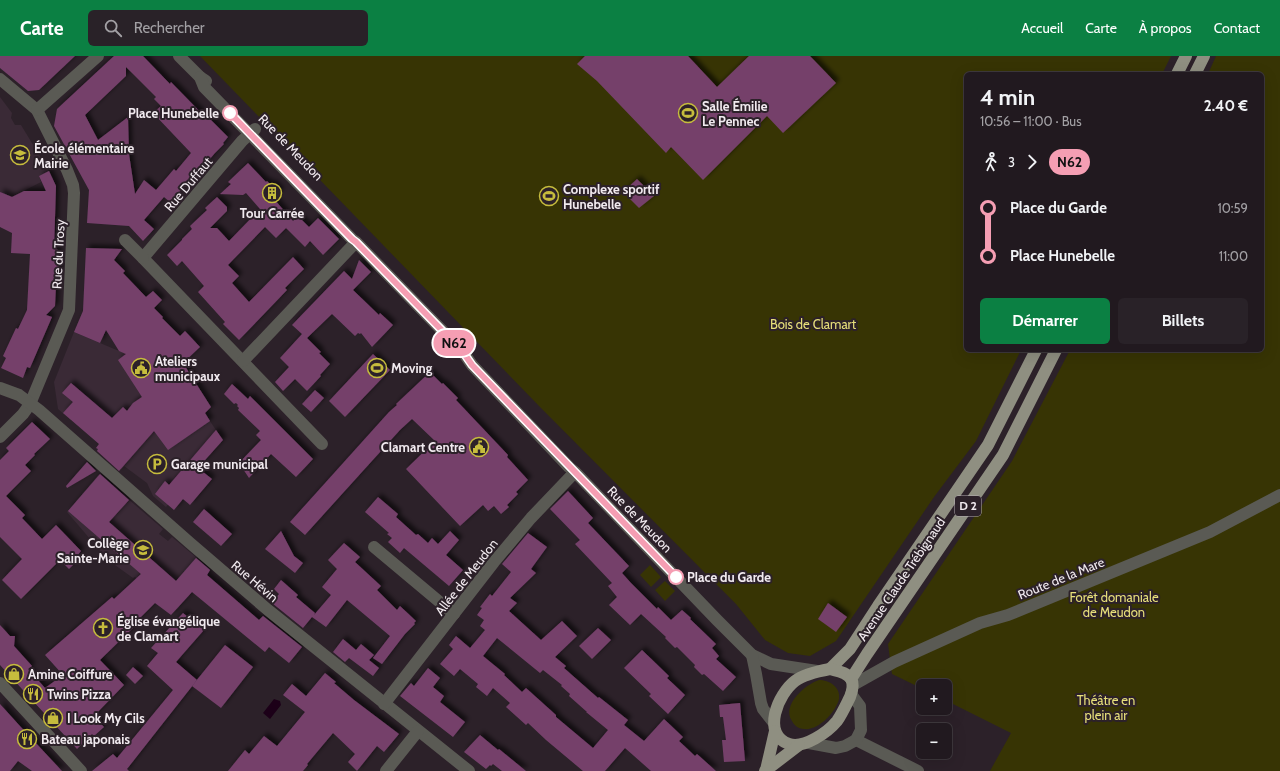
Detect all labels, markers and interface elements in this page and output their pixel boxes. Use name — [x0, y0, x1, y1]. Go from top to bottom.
search box — [88, 10, 368, 46]
text: Carte — [20, 17, 64, 40]
icon: search — [102, 17, 124, 39]
text: Rechercher — [134, 19, 205, 37]
text: Accueil — [1021, 19, 1063, 37]
text: Carte — [1085, 19, 1117, 37]
text: À propos — [1139, 19, 1192, 37]
text: Contact — [1214, 19, 1260, 37]
text: 4 min — [980, 84, 1035, 111]
place label: Salle Émilie Le Pennec — [702, 97, 768, 129]
text: 2.40 € — [1204, 97, 1248, 115]
sports icon: Salle Émilie Le Pennec — [677, 102, 699, 124]
place label: Place Hunebelle — [128, 105, 219, 121]
marker: Place Hunebelle — [222, 105, 238, 121]
street label: Rue de Meudon — [255, 110, 327, 184]
text: 10:56 – 11:00 · Bus — [980, 113, 1082, 129]
place label: École élémentaire Mairie — [34, 139, 135, 171]
school or university icon: École élémentaire Mairie — [9, 144, 31, 166]
icon: walk — [980, 151, 1002, 173]
icon: forward — [1021, 151, 1043, 173]
street label: Rue Duffaut — [161, 153, 216, 215]
text: N62 — [1057, 153, 1082, 171]
text: 3 — [1008, 154, 1015, 170]
place label: Complexe sportif Hunebelle — [563, 181, 660, 212]
building icon: Tour Carrée — [261, 182, 283, 204]
sports icon: Complexe sportif Hunebelle — [538, 185, 560, 207]
text: Place du Garde — [1010, 199, 1107, 217]
text: 10:59 — [1218, 200, 1248, 216]
place label: Tour Carrée — [240, 205, 304, 221]
street label: Rue du Trosy — [48, 218, 68, 289]
text: Place Hunebelle — [1010, 247, 1115, 265]
text: 11:00 — [1219, 248, 1248, 264]
button: Démarrer — [980, 298, 1110, 344]
button: Billets — [1118, 298, 1248, 344]
park label: Bois de Clamart — [770, 316, 857, 332]
line badge: N62 — [431, 330, 477, 356]
text: N62 — [441, 334, 467, 352]
place label: Ateliers municipaux — [155, 353, 221, 384]
public building icon: Ateliers municipaux — [130, 357, 152, 379]
sports icon: Moving — [366, 357, 388, 379]
place label: Moving — [391, 360, 433, 376]
public building icon: Clamart Centre — [468, 436, 490, 458]
place label: Clamart Centre — [381, 439, 465, 455]
parking icon: Garage municipal — [146, 453, 168, 475]
place label: Garage municipal — [171, 456, 269, 472]
street label: Rue de Meudon — [604, 482, 676, 556]
road number: D 2 — [955, 496, 981, 516]
street label: Avenue Claude Trébignaud — [854, 514, 948, 644]
place label: Collège Sainte-Marie — [57, 535, 129, 566]
street label: Allée de Meudon — [431, 536, 501, 618]
school or university icon: Collège Sainte-Marie — [132, 539, 154, 561]
street label: Route de la Mare — [1015, 553, 1107, 603]
street label: Rue Hévin — [228, 557, 282, 605]
marker: Place du Garde — [668, 569, 684, 585]
place label: Place du Garde — [687, 569, 771, 585]
park label: Forêt domaniale de Meudon — [1069, 589, 1159, 620]
place label: Église évangélique de Clamart — [117, 612, 220, 644]
church icon: Église évangélique de Clamart — [92, 617, 114, 639]
shop icon: Amine Coiffure — [3, 663, 25, 685]
place label: Amine Coiffure — [28, 666, 113, 682]
map controls — [916, 679, 952, 759]
button: + — [916, 679, 952, 715]
restaurant icon: Twins Pizza — [22, 683, 44, 705]
place label: Twins Pizza — [47, 686, 111, 702]
park label: Théâtre en plein air — [1077, 692, 1135, 723]
shop icon: I Look My Cils — [42, 707, 64, 729]
place label: I Look My Cils — [67, 710, 145, 726]
button: − — [916, 723, 952, 759]
restaurant icon: Bateau japonais — [16, 728, 38, 750]
place label: Bateau japonais — [41, 731, 130, 747]

